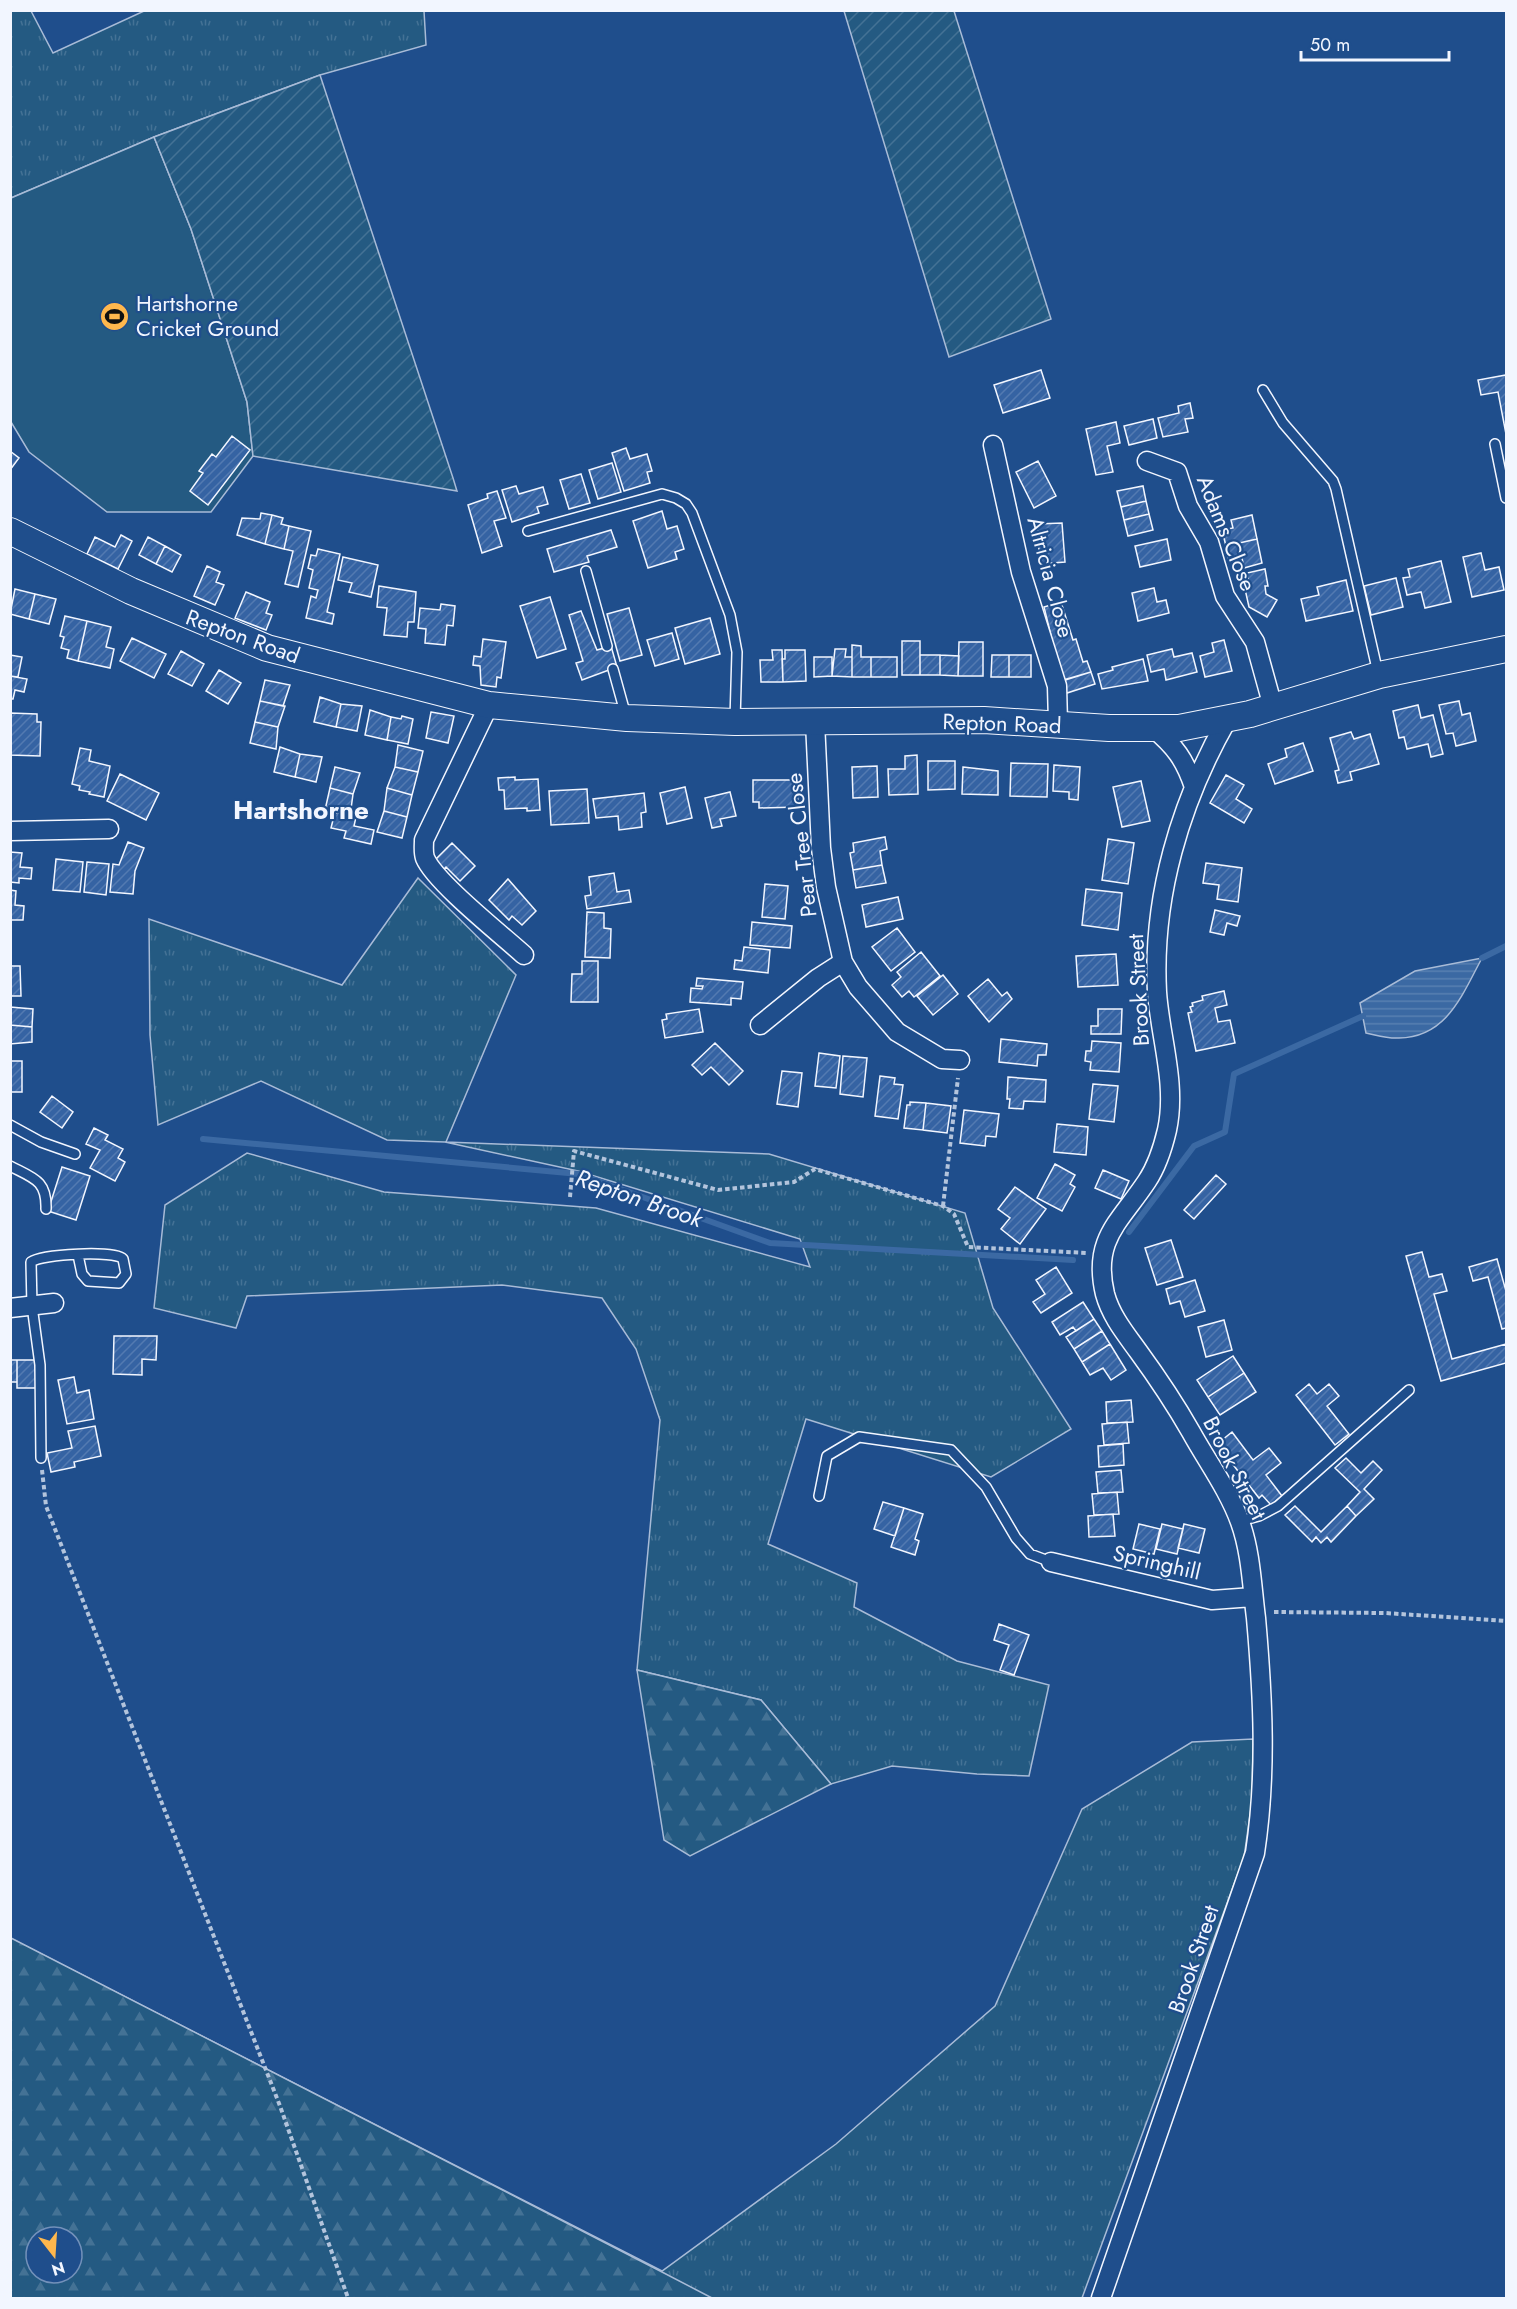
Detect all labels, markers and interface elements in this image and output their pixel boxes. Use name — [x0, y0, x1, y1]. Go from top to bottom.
scale bar — [1301, 24, 1450, 62]
text: 50 m — [1310, 32, 1350, 58]
place label: Hartshorne Cricket Ground — [136, 287, 279, 344]
sports icon: Hartshorne Cricket Ground — [99, 300, 131, 332]
street label: Adams Close — [1189, 470, 1265, 596]
street label: Altricia Close — [1020, 513, 1082, 641]
street label: Repton Road — [182, 601, 304, 671]
street label: Repton Road — [942, 705, 1062, 741]
street label: Pear Tree Close — [778, 771, 824, 919]
district label: Hartshorne — [233, 791, 369, 829]
street label: Brook Street — [1119, 932, 1157, 1047]
water label: Repton Brook — [571, 1160, 709, 1237]
street label: Brook Street — [1195, 1411, 1275, 1526]
street label: Springhill — [1110, 1536, 1204, 1588]
street label: Brook Street — [1160, 1900, 1227, 2017]
north arrow — [24, 2225, 84, 2285]
text: N — [49, 2256, 68, 2282]

